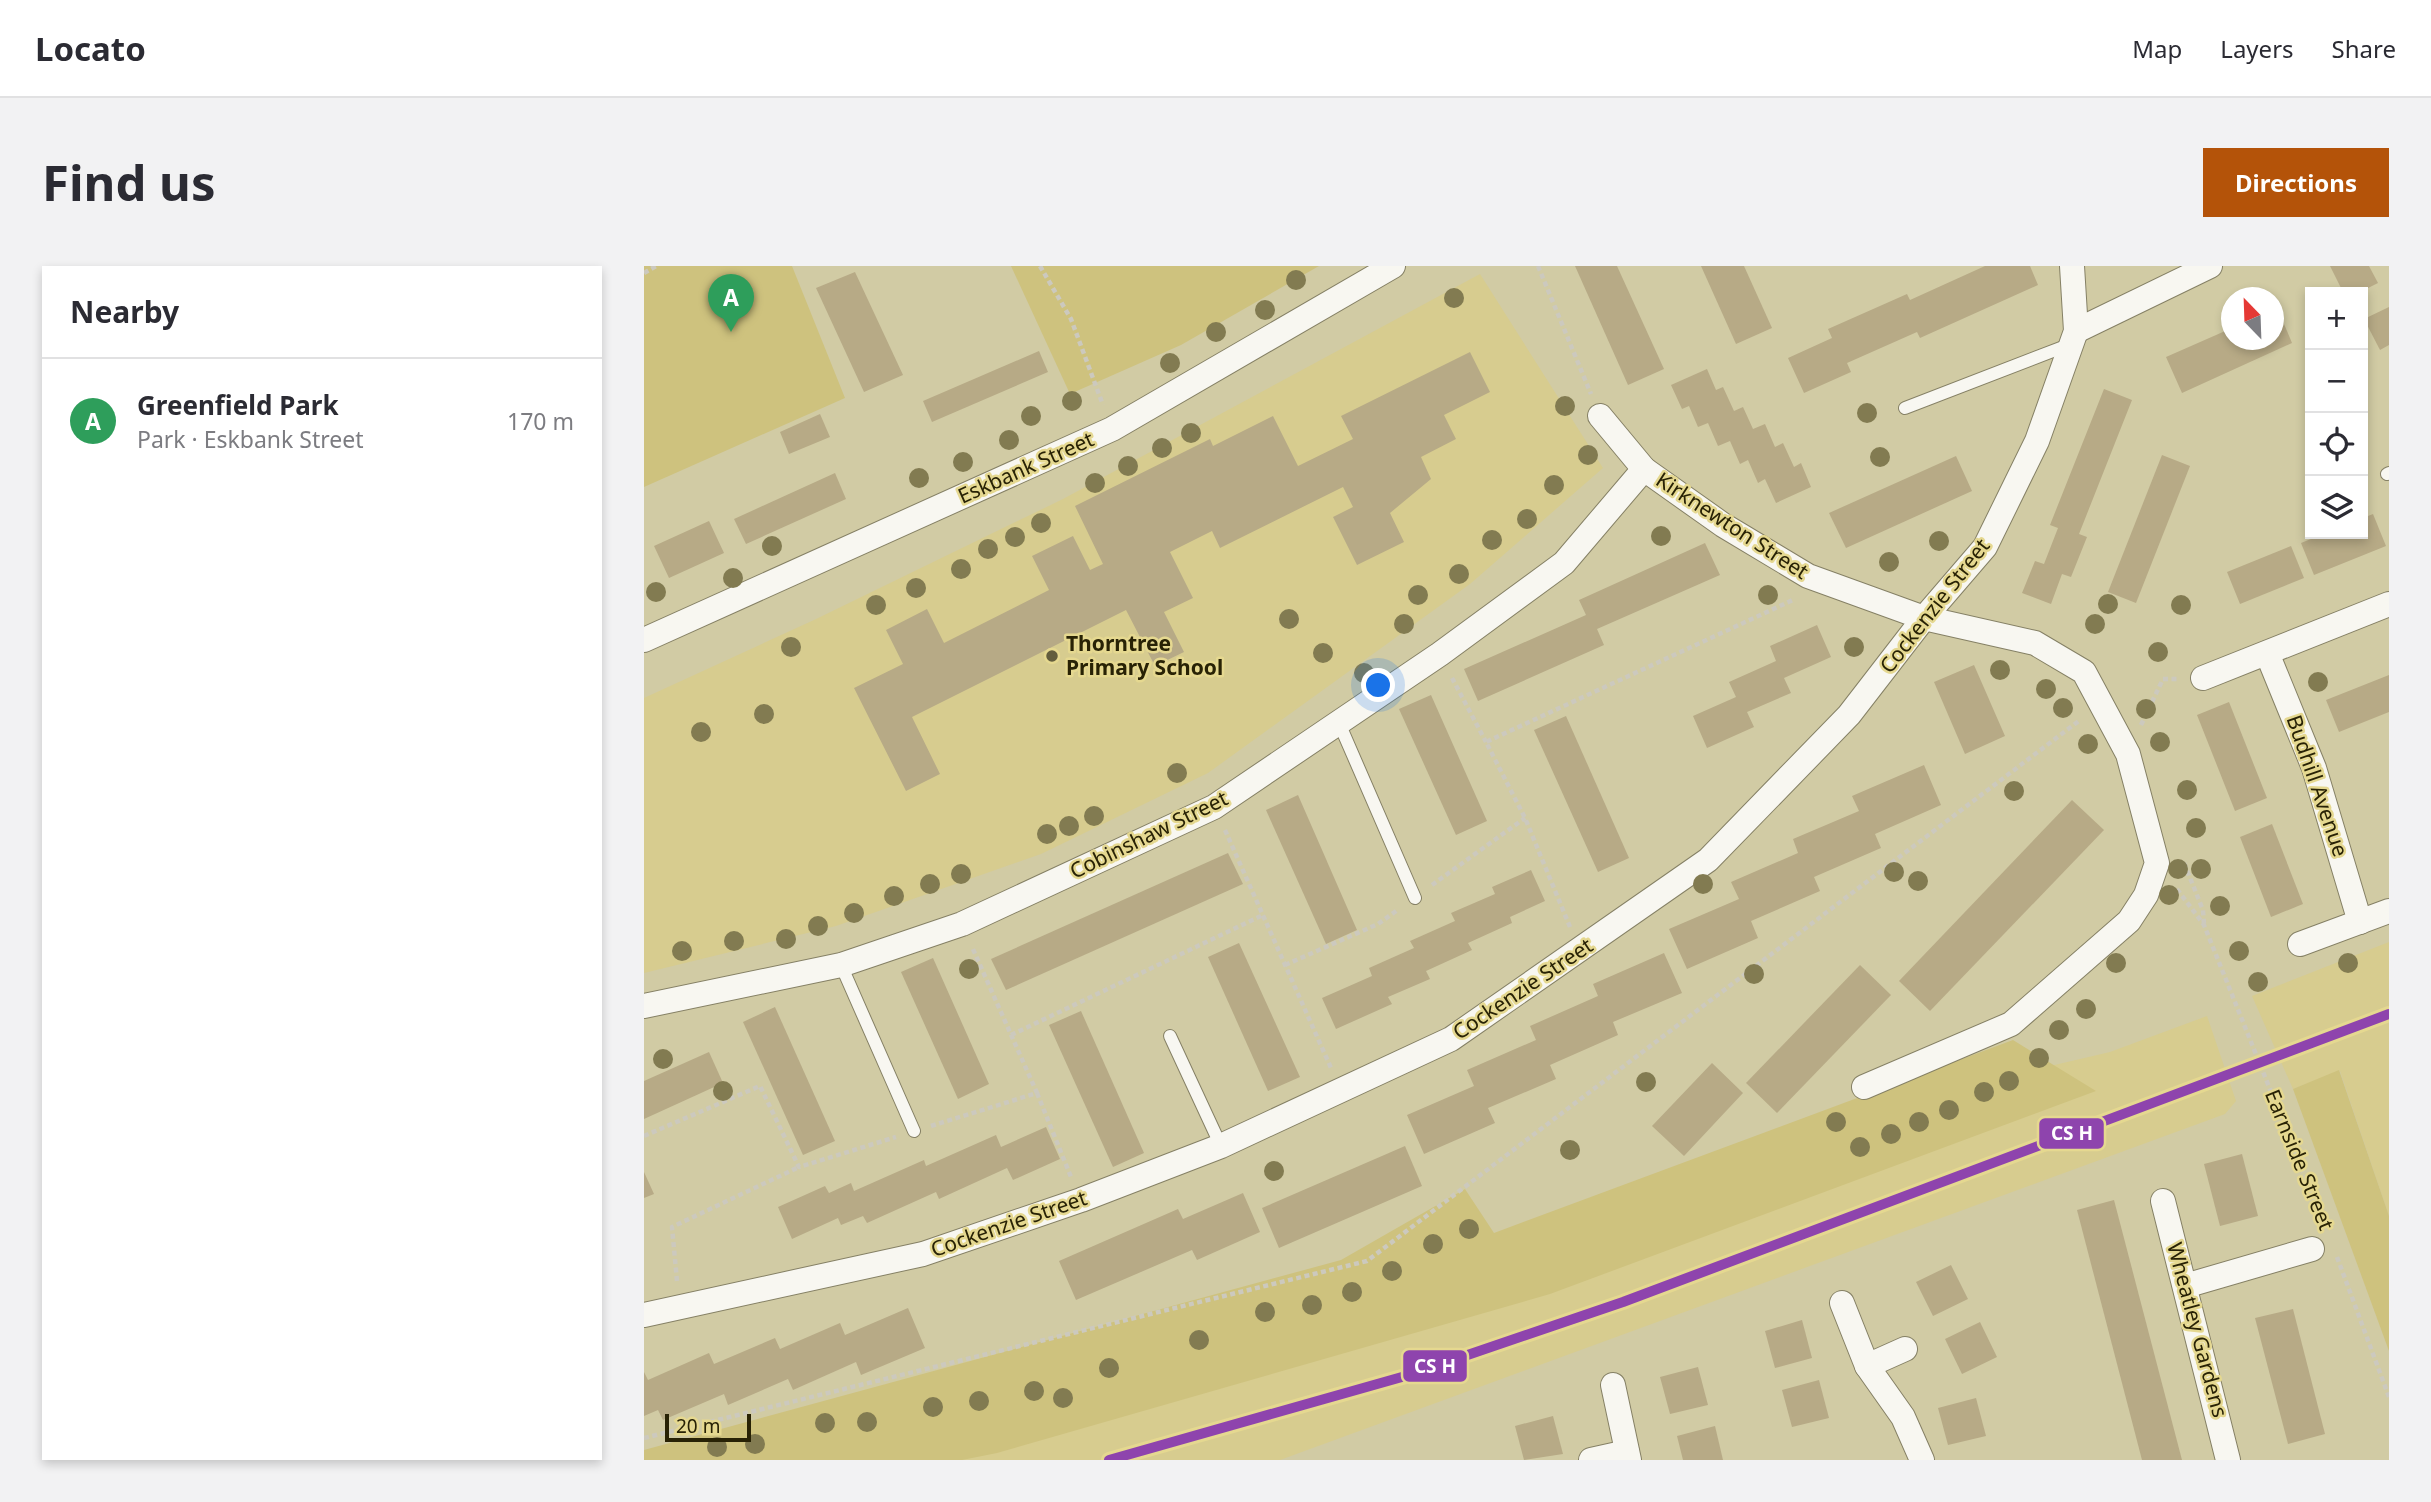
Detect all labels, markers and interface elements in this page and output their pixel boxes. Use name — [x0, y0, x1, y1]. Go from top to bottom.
text: Locato — [35, 26, 146, 71]
text: Map — [2132, 32, 2182, 65]
text: Layers — [2220, 32, 2294, 65]
text: Share — [2332, 32, 2396, 65]
button: Directions — [2203, 148, 2389, 217]
text: Find us — [42, 149, 216, 215]
pin: A — [708, 274, 754, 332]
north arrow — [2221, 287, 2284, 350]
map controls — [2305, 287, 2368, 539]
button: + — [2305, 287, 2368, 350]
text: Nearby — [70, 291, 179, 332]
button: − — [2305, 350, 2368, 413]
text: Greenfield Park — [137, 387, 339, 423]
text: A — [85, 405, 101, 437]
text: 170 m — [507, 405, 574, 437]
button: locate — [2305, 413, 2368, 476]
text: Park · Eskbank Street — [137, 423, 364, 455]
street label: Eskbank Street — [953, 424, 1098, 510]
street label: Kirknewton Street — [1651, 465, 1815, 585]
button: layers — [2305, 476, 2368, 539]
street label: Cockenzie Street — [1873, 532, 1996, 678]
place label: Thorntree Primary School — [1066, 629, 1223, 681]
marker: Thorntree Primary School — [1044, 648, 1060, 664]
your location — [1361, 668, 1395, 702]
street label: Budhill Avenue — [2281, 711, 2355, 860]
street label: Cobinshaw Street — [1065, 783, 1233, 885]
street label: Cockenzie Street — [1447, 931, 1598, 1045]
street label: Earnside Street — [2259, 1085, 2341, 1235]
line badge: CS H — [2038, 1117, 2105, 1150]
text: CS H — [2051, 1120, 2093, 1146]
street label: Cockenzie Street — [927, 1183, 1091, 1263]
street label: Wheatley Gardens — [2161, 1239, 2235, 1420]
line badge: CS H — [1402, 1349, 1468, 1383]
text: CS H — [1414, 1353, 1456, 1379]
scale bar — [665, 1411, 751, 1443]
text: 20 m — [676, 1413, 720, 1439]

